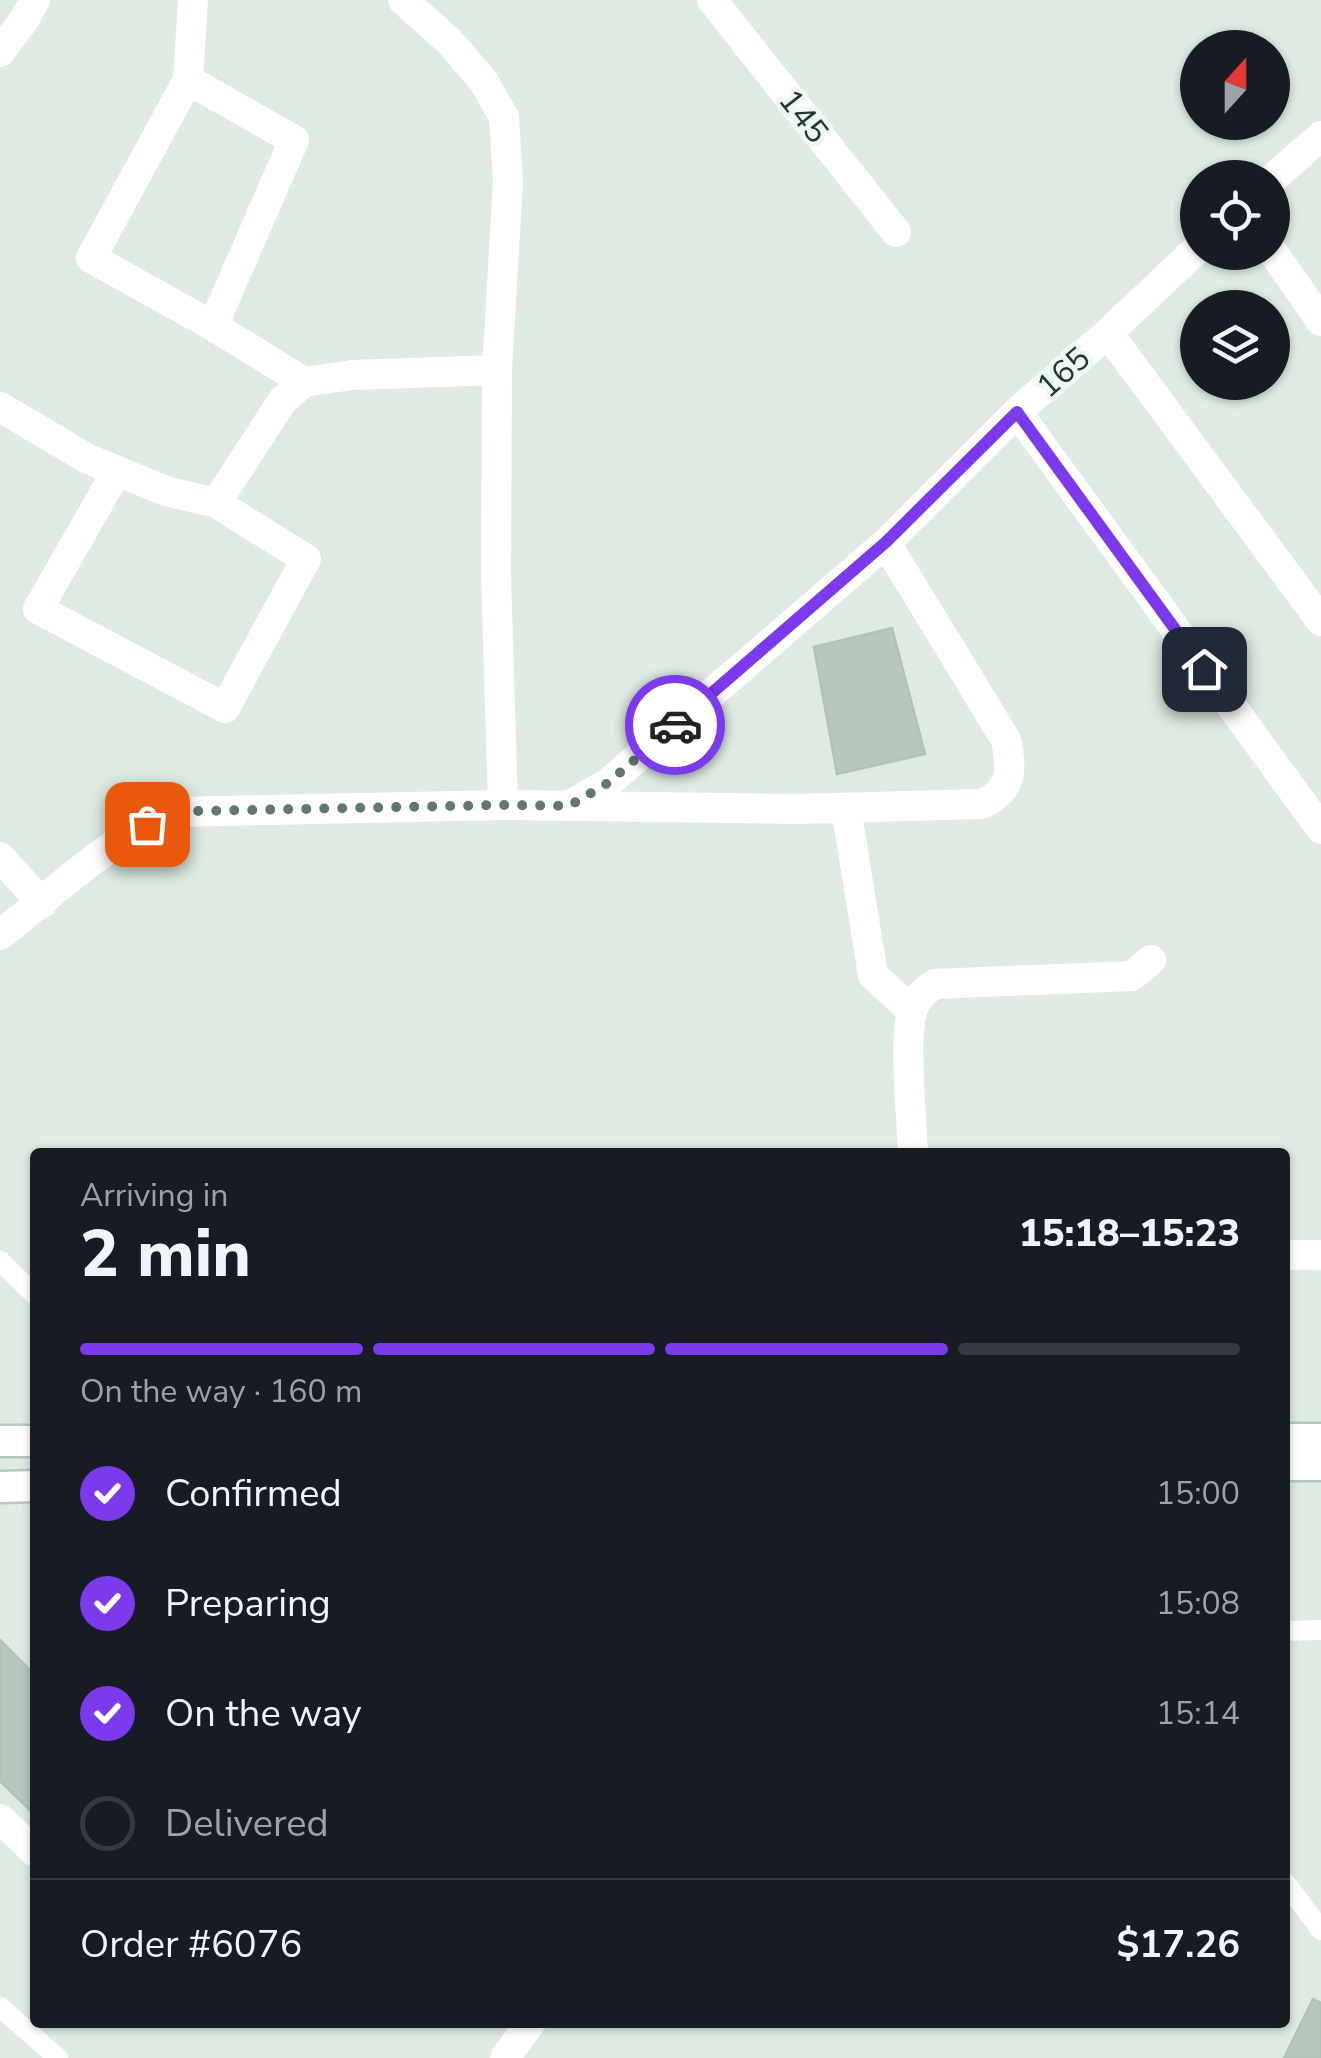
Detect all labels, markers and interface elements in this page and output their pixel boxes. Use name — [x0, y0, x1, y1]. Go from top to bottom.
north arrow — [1180, 30, 1290, 140]
map controls — [1180, 30, 1290, 400]
street label: 145 — [769, 80, 838, 152]
button: locate — [1180, 160, 1290, 270]
button: layers — [1180, 290, 1290, 400]
street label: 165 — [1027, 337, 1099, 408]
pin — [1162, 627, 1247, 712]
icon: home — [1177, 642, 1232, 697]
courier — [625, 675, 725, 775]
icon: car — [648, 698, 703, 753]
pin — [105, 782, 190, 867]
icon: bag — [120, 797, 175, 852]
text: Arriving in — [80, 1174, 228, 1217]
text: 15:18–15:23 — [1019, 1208, 1240, 1259]
text: 2 min — [80, 1210, 251, 1299]
text: On the way · 160 m — [80, 1370, 362, 1413]
icon: check — [80, 1466, 135, 1521]
text: Confirmed — [165, 1468, 342, 1519]
text: 15:00 — [1156, 1472, 1240, 1515]
icon: check — [80, 1576, 135, 1631]
text: Preparing — [165, 1578, 331, 1629]
text: 15:08 — [1156, 1582, 1240, 1625]
icon: check — [80, 1686, 135, 1741]
text: On the way — [165, 1688, 361, 1739]
text: 15:14 — [1156, 1692, 1240, 1735]
text: Delivered — [165, 1798, 329, 1849]
text: Order #6076 — [80, 1919, 302, 1970]
text: $17.26 — [1117, 1919, 1240, 1970]

